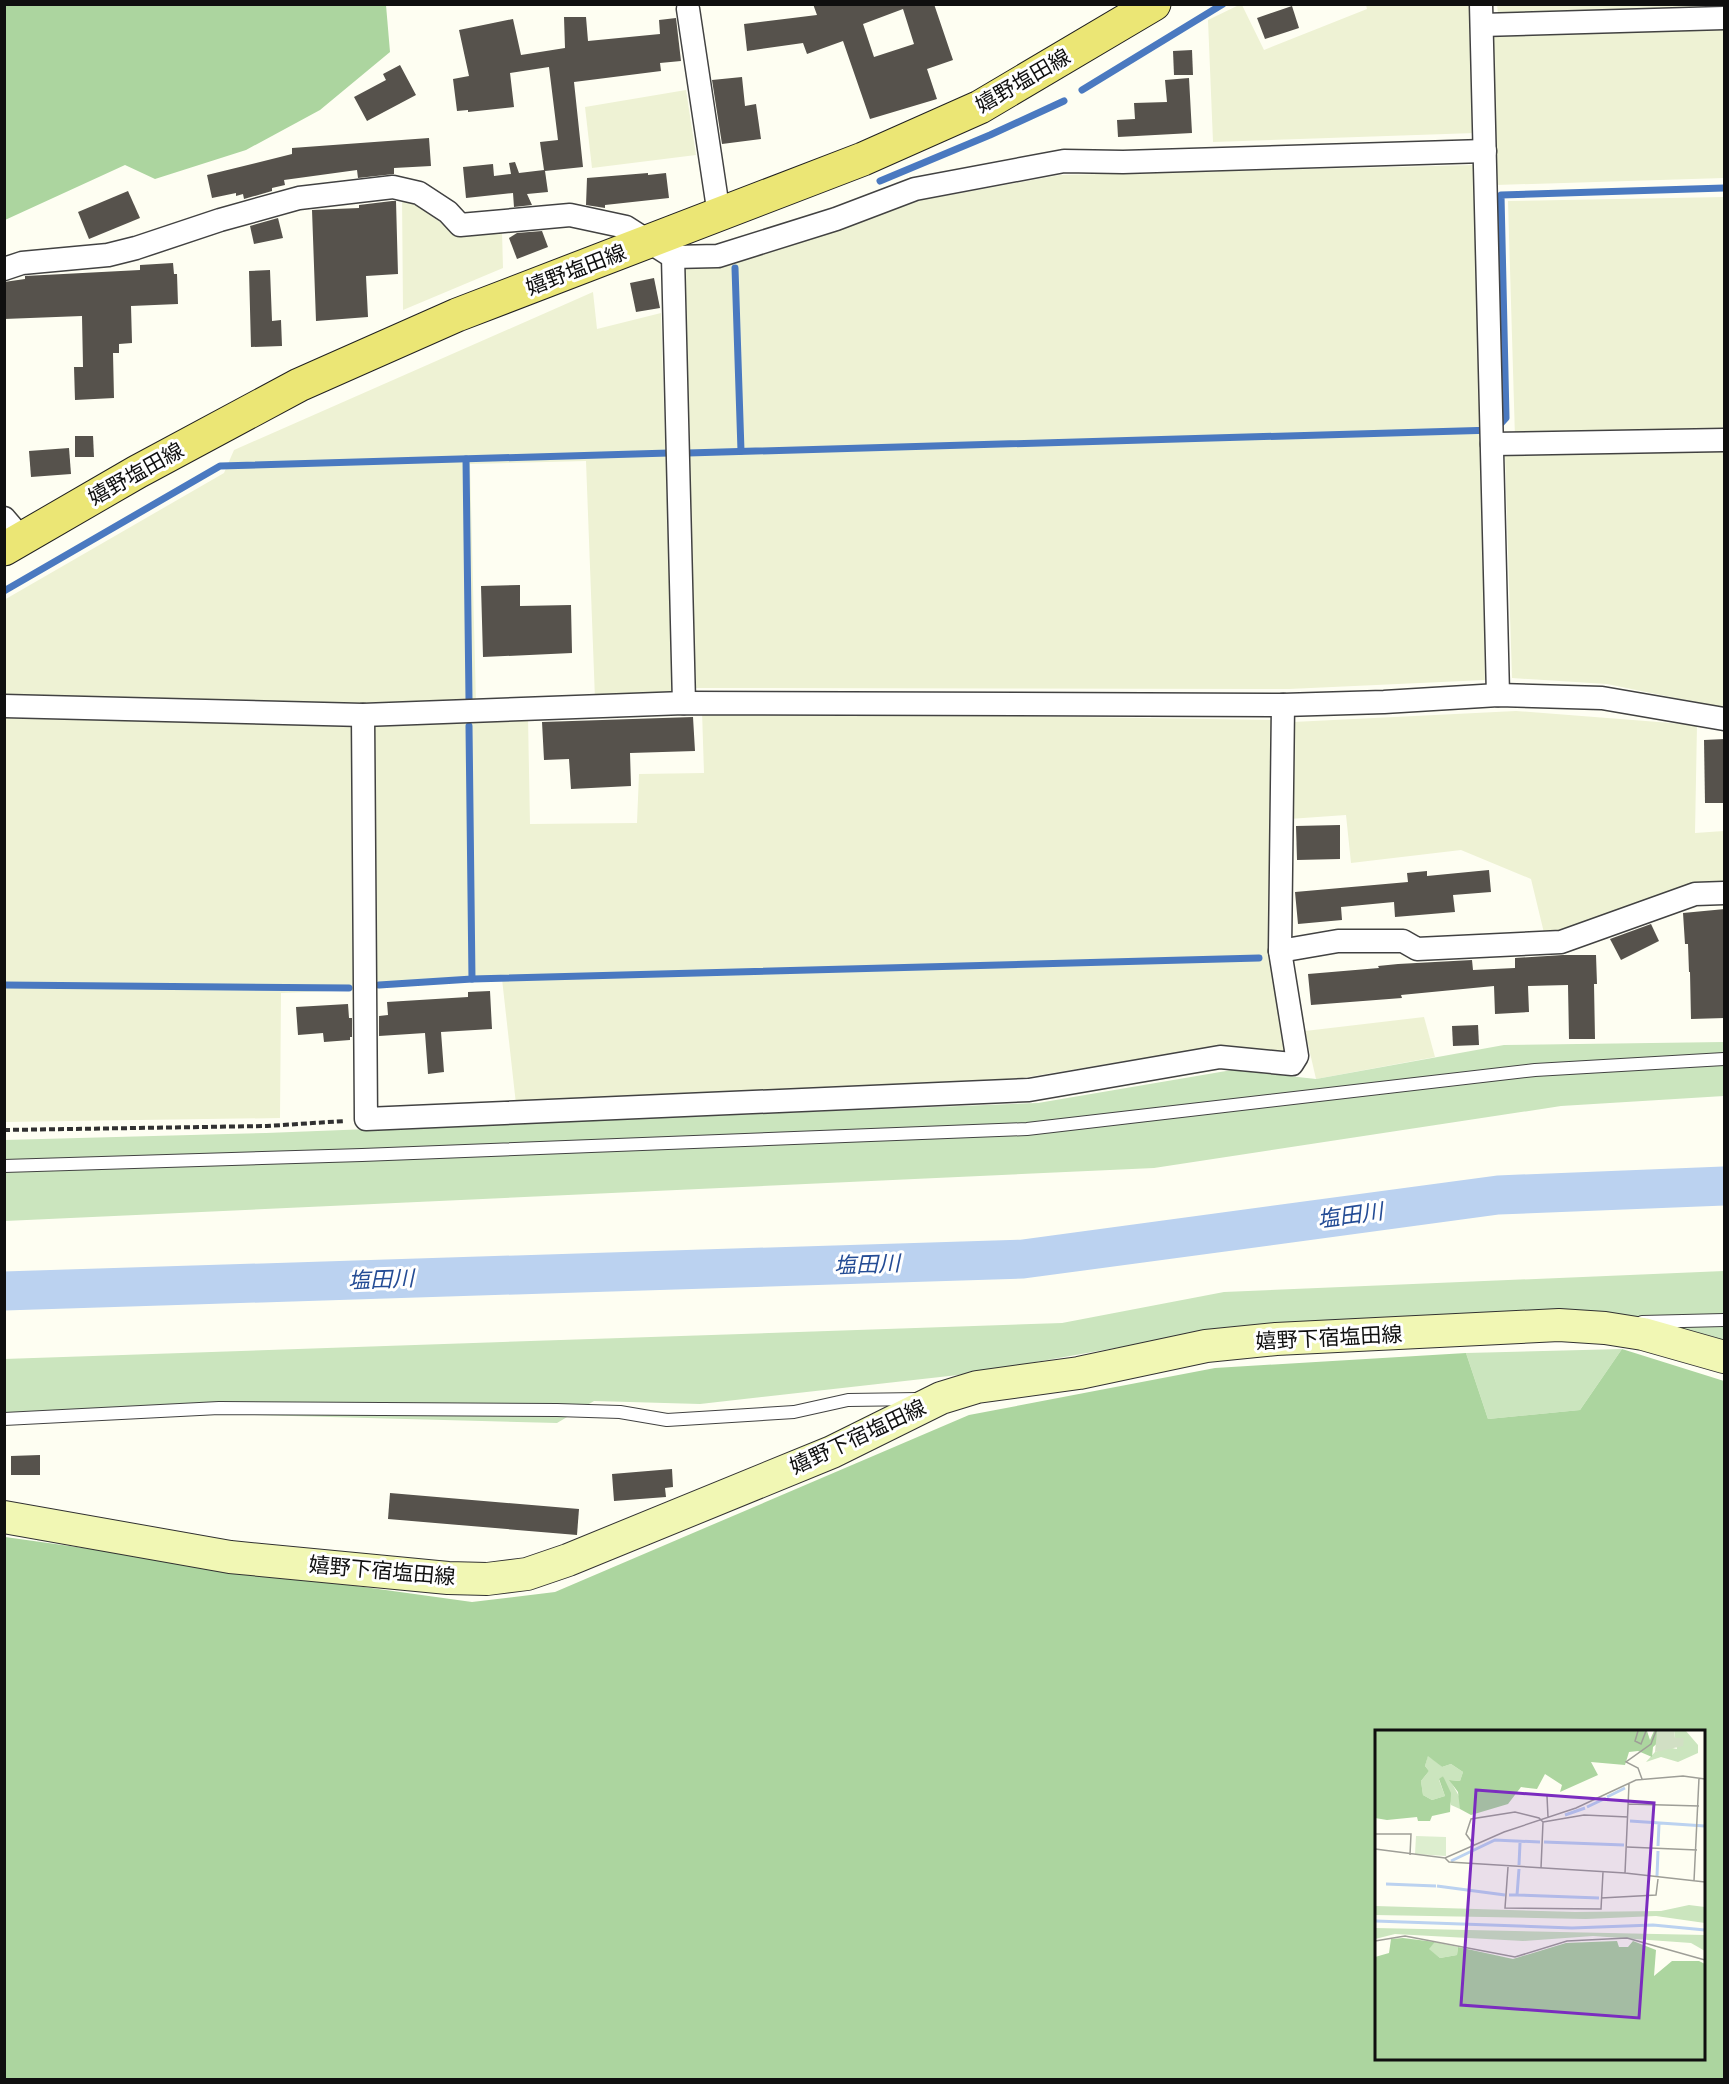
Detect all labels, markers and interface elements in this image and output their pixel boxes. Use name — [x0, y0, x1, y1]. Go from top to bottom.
street label: 嬉野塩田線 — [972, 44, 1074, 118]
street label: 嬉野塩田線 — [523, 240, 629, 300]
street label: 嬉野塩田線 — [84, 438, 188, 510]
water label: 塩田川 — [1316, 1198, 1386, 1232]
water label: 塩田川 — [834, 1251, 902, 1278]
water label: 塩田川 — [348, 1266, 416, 1293]
street label: 嬉野下宿塩田線 — [1255, 1322, 1403, 1354]
street label: 嬉野下宿塩田線 — [786, 1395, 930, 1479]
street label: 嬉野下宿塩田線 — [308, 1553, 456, 1589]
inset map — [1375, 1730, 1705, 2060]

